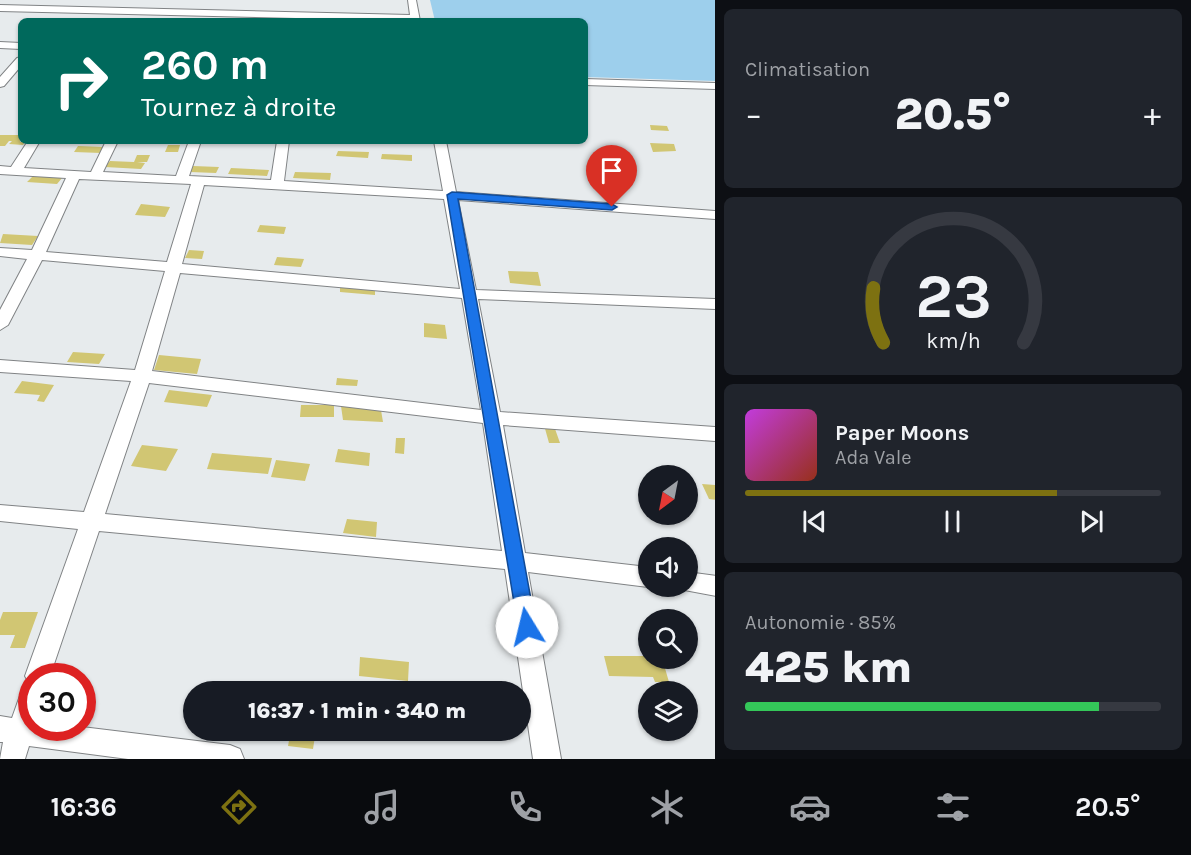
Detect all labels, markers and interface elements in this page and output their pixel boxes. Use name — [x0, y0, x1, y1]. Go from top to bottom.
text: 260 m — [141, 40, 269, 90]
icon: right — [42, 42, 120, 120]
text: Climatisation — [745, 58, 870, 81]
text: 20.5° — [895, 88, 1011, 140]
text: Tournez à droite — [141, 91, 336, 123]
text: − — [745, 95, 762, 133]
text: + — [1144, 95, 1161, 133]
pin — [586, 145, 637, 207]
icon: arrive — [595, 154, 628, 187]
text: 23 — [915, 260, 991, 333]
text: km/h — [926, 328, 980, 353]
text: Paper Moons — [835, 420, 969, 446]
text: Ada Vale — [835, 446, 912, 469]
north arrow — [638, 465, 698, 525]
map controls — [638, 465, 698, 741]
icon: previous — [798, 505, 831, 538]
icon: pause — [936, 505, 969, 538]
icon: next — [1075, 505, 1108, 538]
button: sound — [638, 537, 698, 597]
position arrow — [495, 595, 559, 659]
button: search — [638, 609, 698, 669]
text: Autonomie · 85% — [745, 611, 896, 634]
text: 425 km — [745, 641, 912, 693]
speed limit sign: 30 — [18, 663, 96, 741]
button: layers — [638, 681, 698, 741]
text: 16:37 · 1 min · 340 m — [248, 698, 466, 724]
icon: directions — [218, 786, 260, 828]
icon: music — [361, 786, 403, 828]
icon: phone — [504, 786, 546, 828]
icon: climate — [646, 786, 688, 828]
icon: car — [789, 786, 831, 828]
icon: filters — [932, 786, 974, 828]
text: 16:36 — [50, 791, 117, 823]
text: 20.5° — [1075, 791, 1140, 823]

